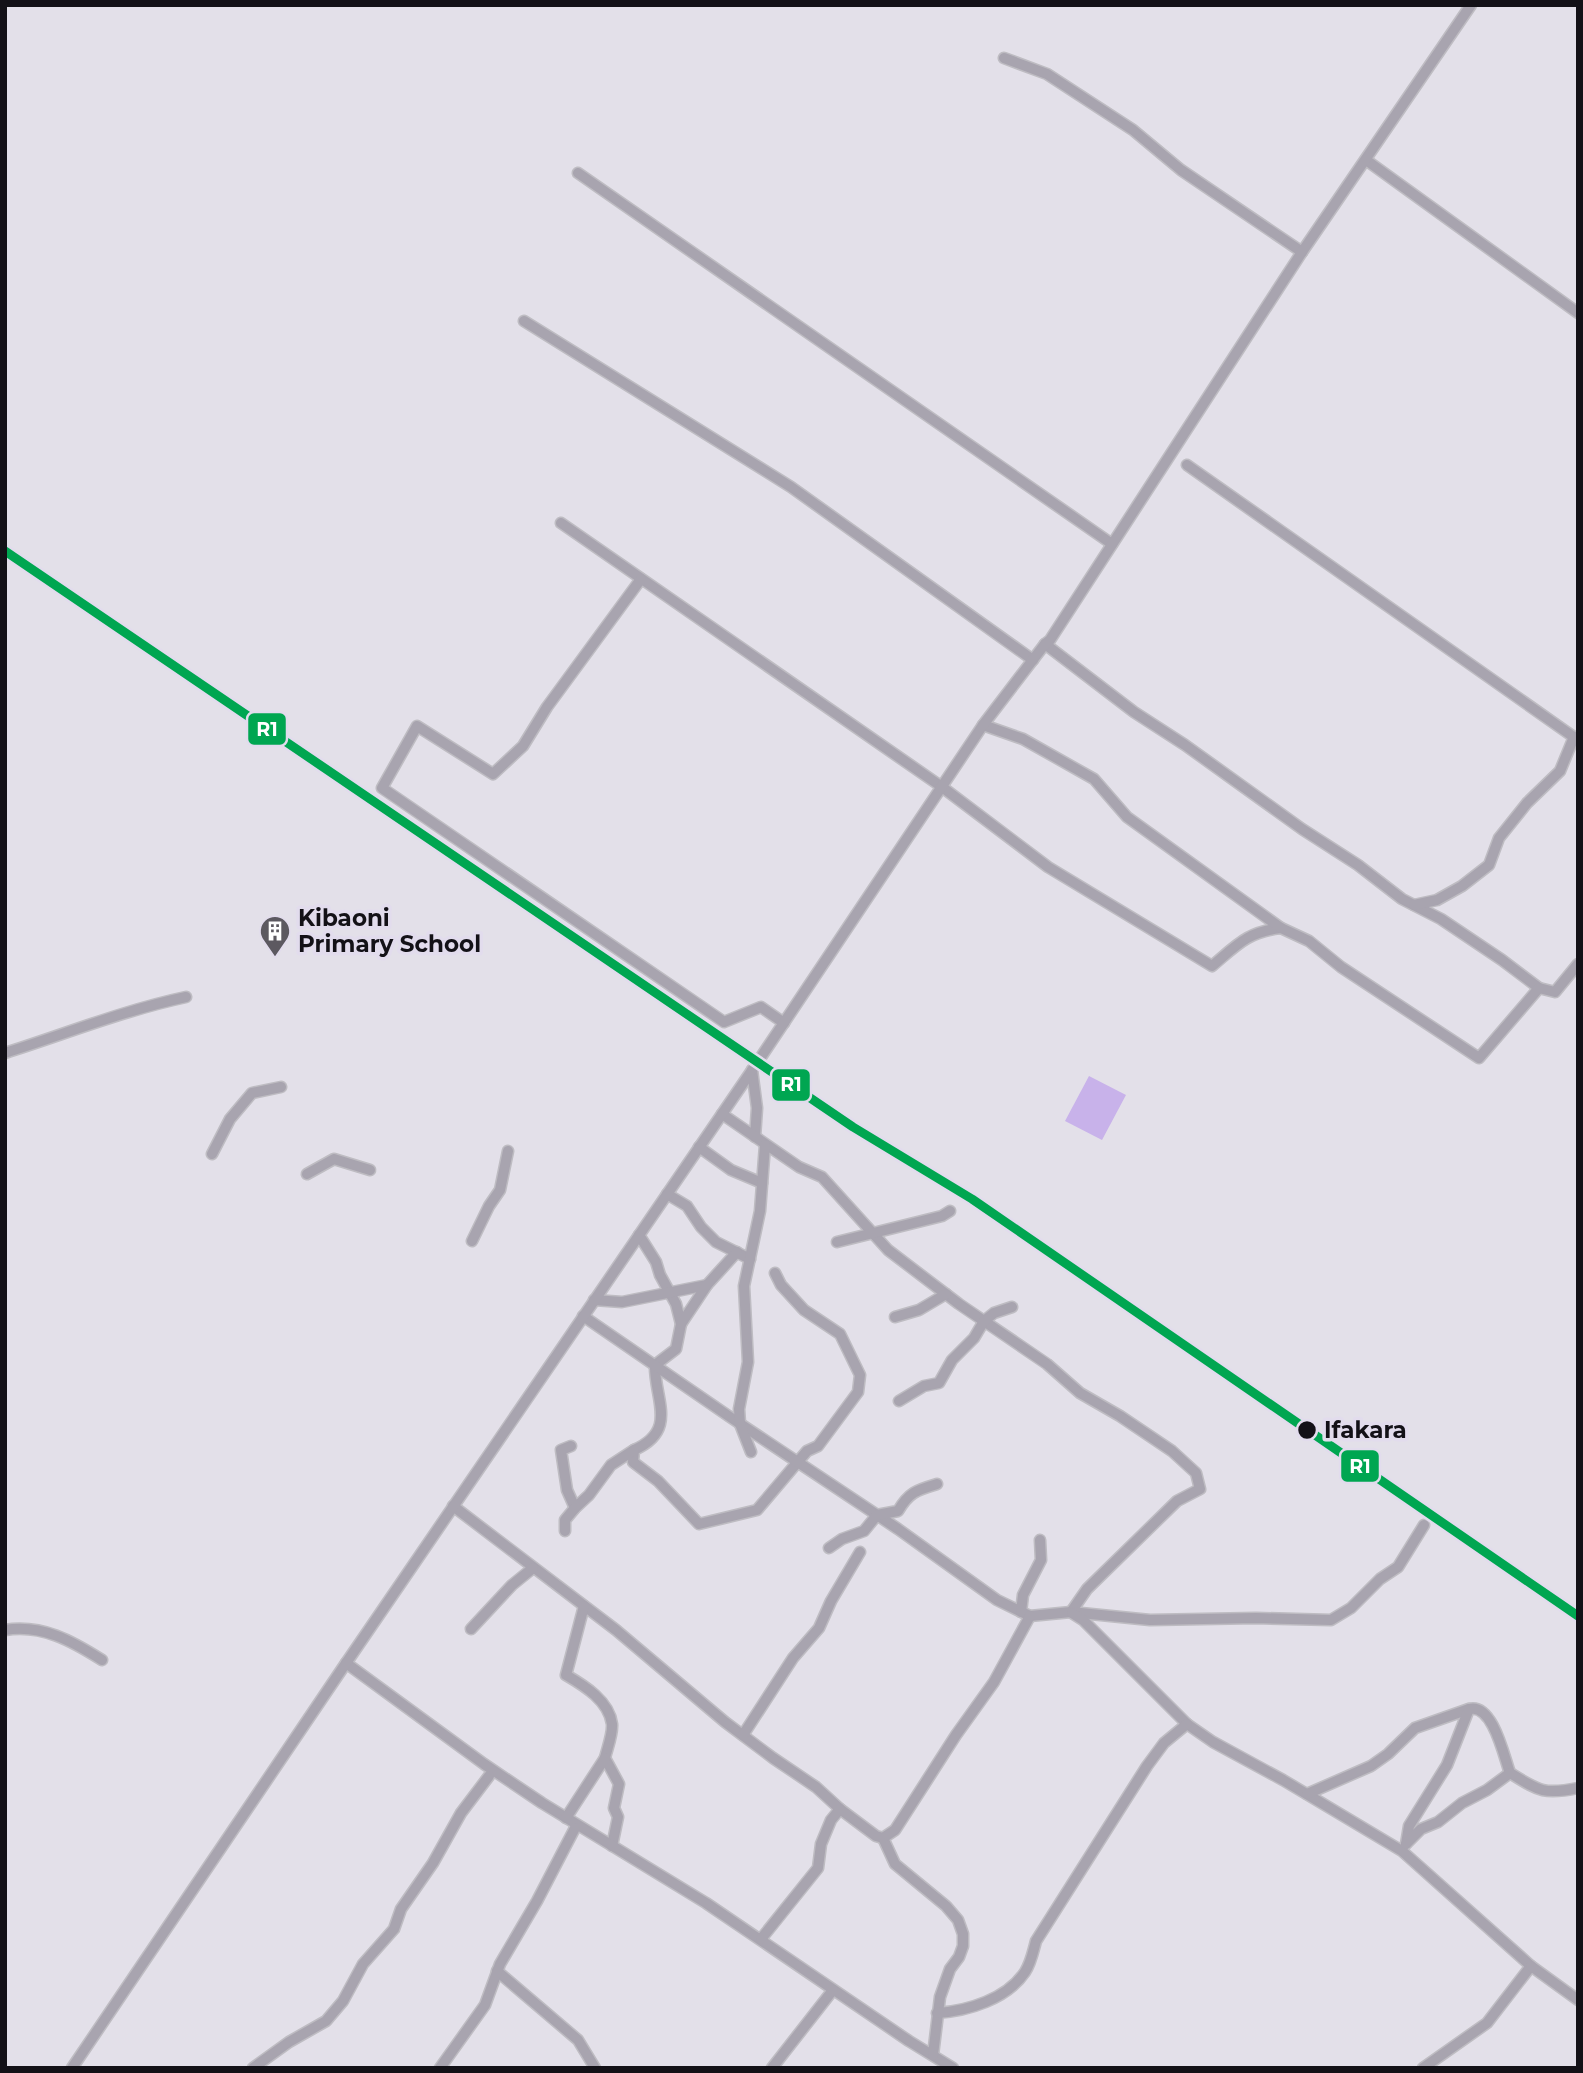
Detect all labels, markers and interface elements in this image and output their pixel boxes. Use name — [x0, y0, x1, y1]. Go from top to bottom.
line badge: R1 — [247, 712, 287, 746]
text: R1 — [256, 718, 278, 741]
place label: Kibaoni Primary School — [298, 904, 481, 958]
building icon: Kibaoni Primary School — [258, 914, 292, 958]
line badge: R1 — [771, 1068, 811, 1102]
text: R1 — [780, 1073, 802, 1096]
place label: Ifakara — [1324, 1416, 1407, 1444]
marker: Ifakara — [1296, 1419, 1318, 1441]
line badge: R1 — [1340, 1449, 1380, 1483]
text: R1 — [1349, 1455, 1371, 1478]

